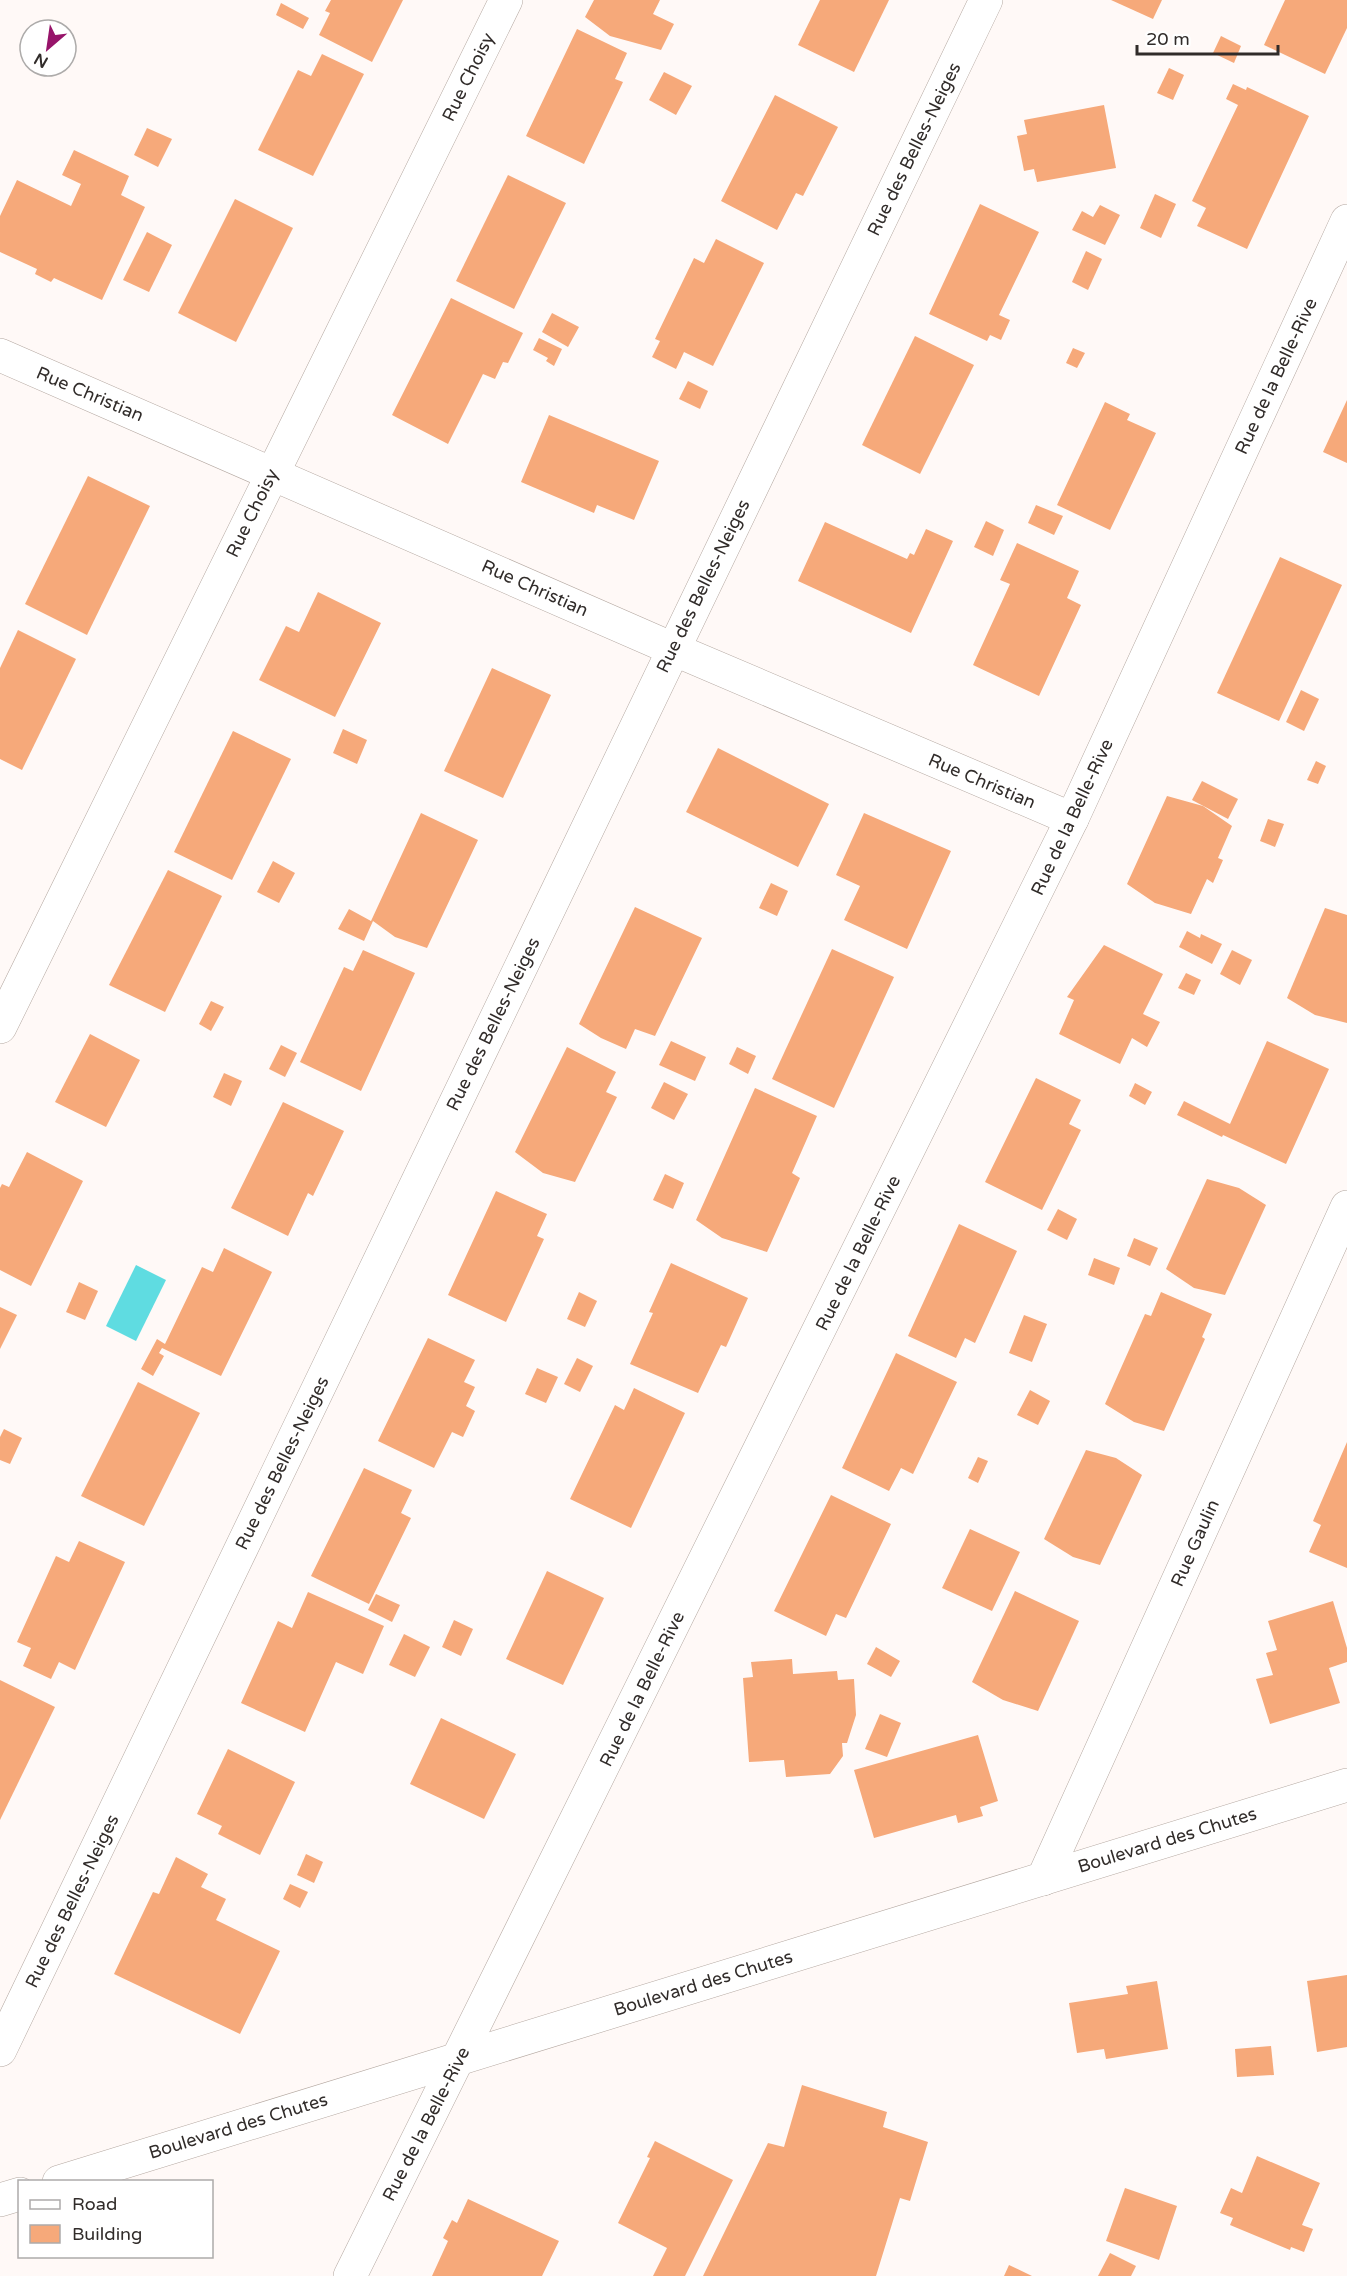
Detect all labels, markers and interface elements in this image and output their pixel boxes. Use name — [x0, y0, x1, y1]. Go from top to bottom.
north arrow — [18, 18, 78, 78]
scale bar — [1137, 18, 1278, 56]
text: 20 m — [1146, 28, 1190, 50]
street label: Rue Choisy — [437, 29, 499, 125]
text: N — [31, 48, 52, 72]
street label: Rue des Belles-Neiges — [862, 59, 966, 239]
street label: Rue de la Belle-Rive — [1230, 294, 1322, 458]
street label: Rue Christian — [33, 362, 147, 426]
street label: Rue Choisy — [221, 465, 283, 561]
street label: Rue des Belles-Neiges — [651, 496, 755, 676]
street label: Rue Christian — [478, 555, 592, 621]
street label: Rue de la Belle-Rive — [1026, 735, 1118, 899]
street label: Rue Christian — [925, 749, 1039, 813]
street label: Rue des Belles-Neiges — [441, 934, 545, 1114]
street label: Rue de la Belle-Rive — [811, 1172, 905, 1334]
street label: Rue des Belles-Neiges — [230, 1373, 334, 1553]
street label: Rue Gaulin — [1166, 1496, 1224, 1590]
street label: Rue de la Belle-Rive — [595, 1608, 689, 1770]
street label: Boulevard des Chutes — [1075, 1802, 1259, 1878]
street label: Rue des Belles-Neiges — [20, 1811, 124, 1991]
street label: Boulevard des Chutes — [611, 1945, 795, 2021]
street label: Rue de la Belle-Rive — [378, 2043, 474, 2205]
street label: Boulevard des Chutes — [146, 2088, 330, 2164]
legend — [18, 2180, 213, 2258]
text: Road — [72, 2193, 117, 2215]
text: Building — [72, 2223, 142, 2245]

